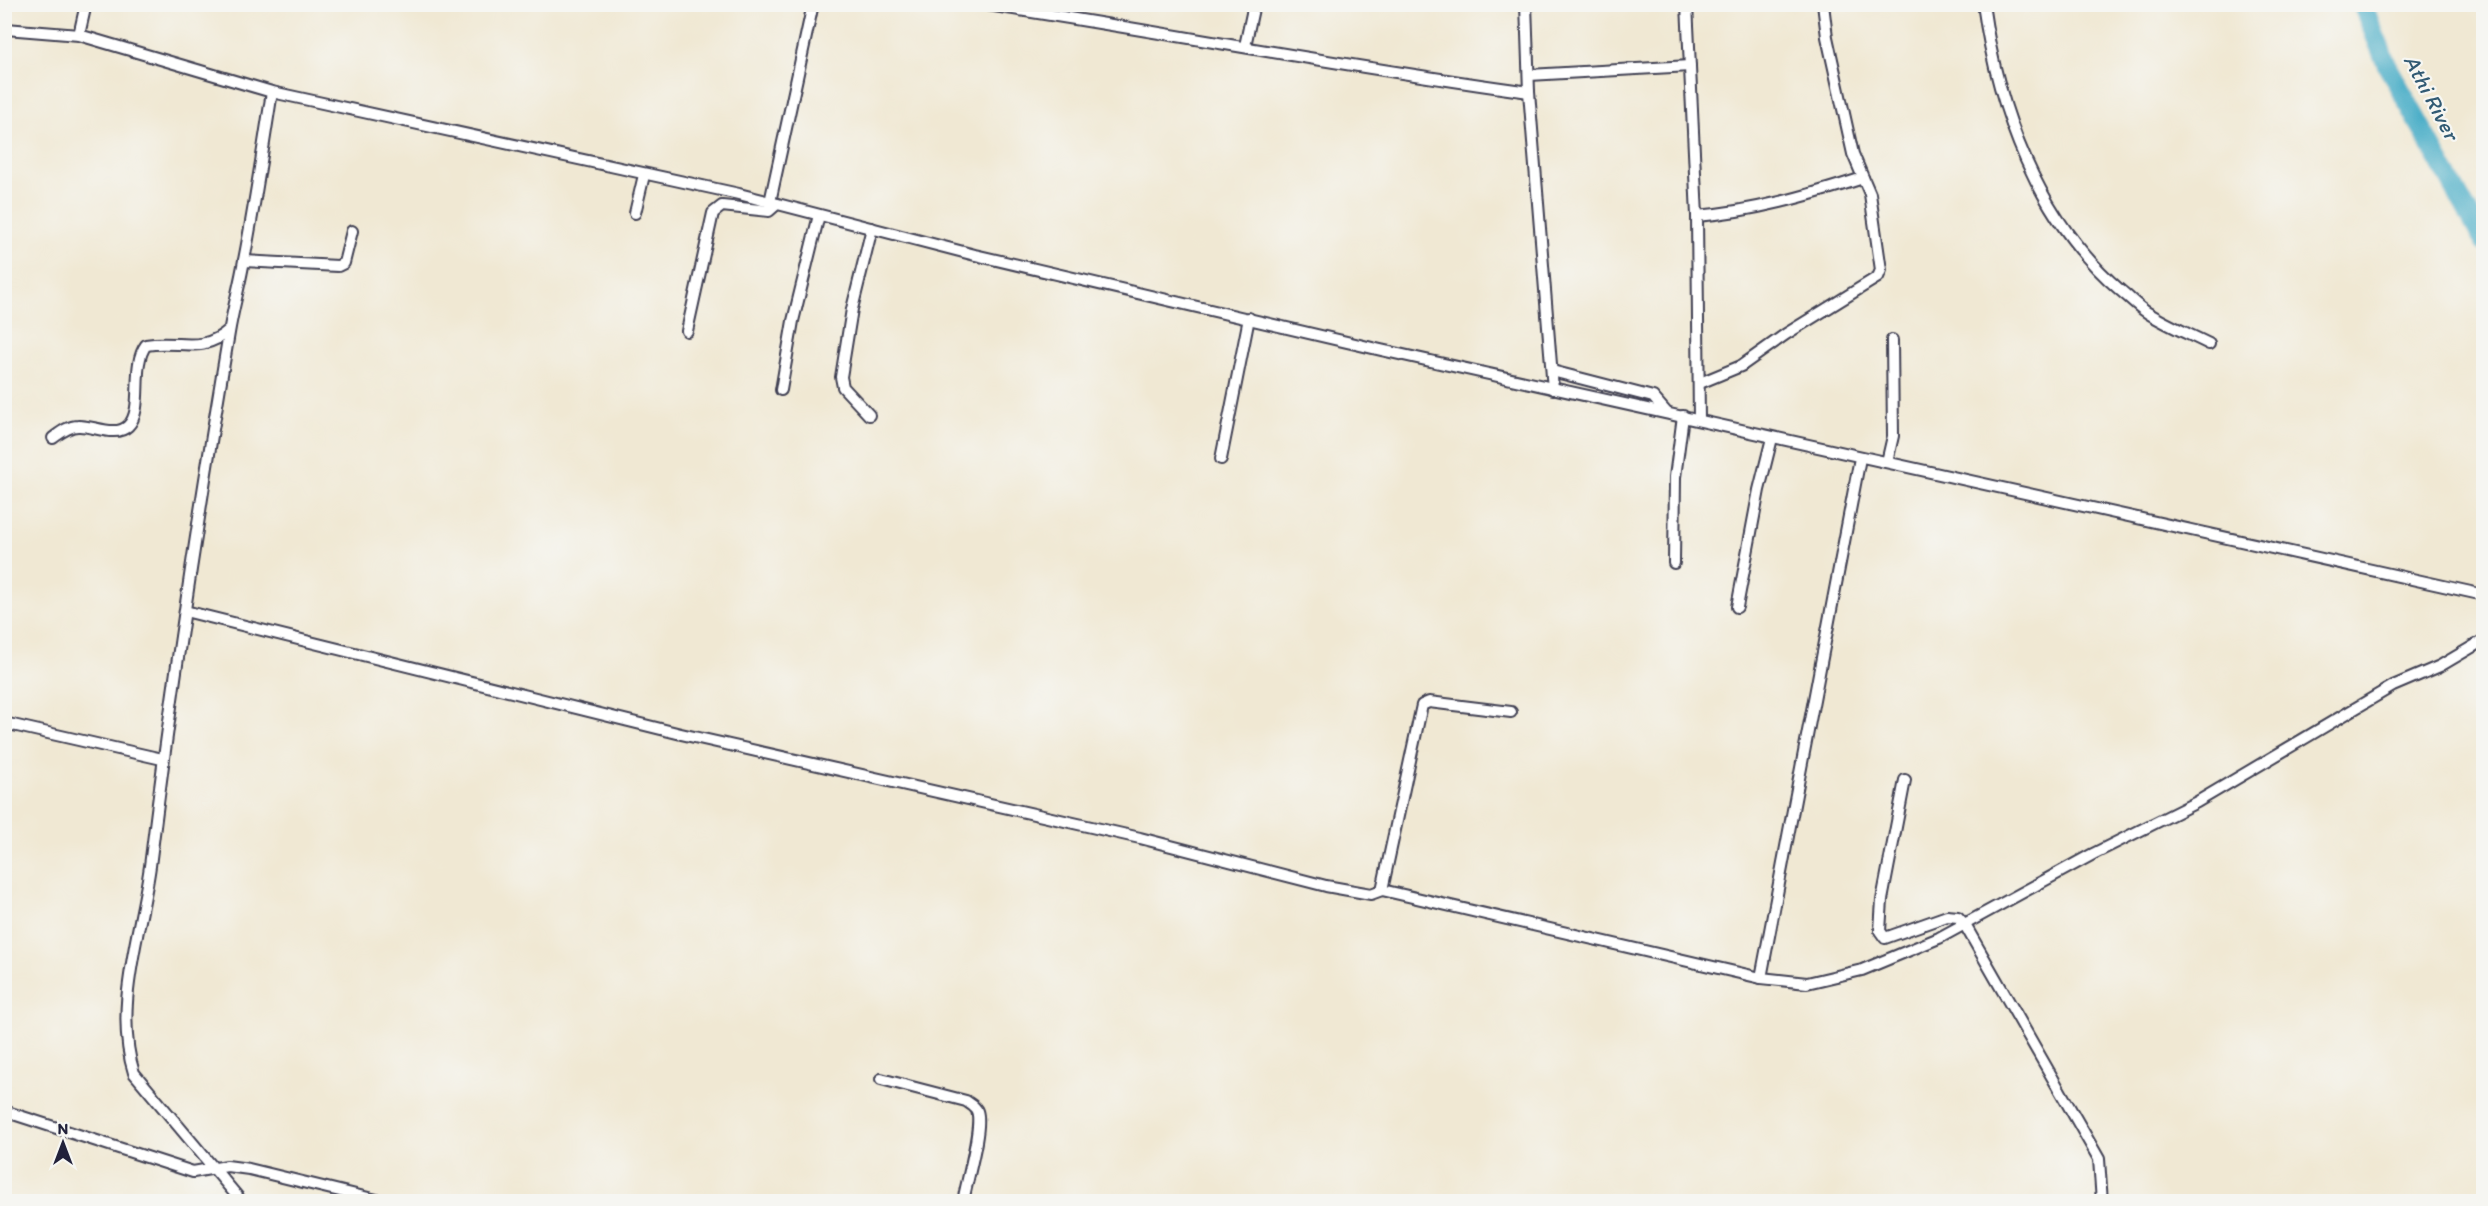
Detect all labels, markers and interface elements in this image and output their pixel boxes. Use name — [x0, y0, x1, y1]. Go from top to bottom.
water label: Athi River — [2398, 50, 2466, 146]
north arrow — [33, 1113, 93, 1173]
text: N — [58, 1119, 68, 1138]

